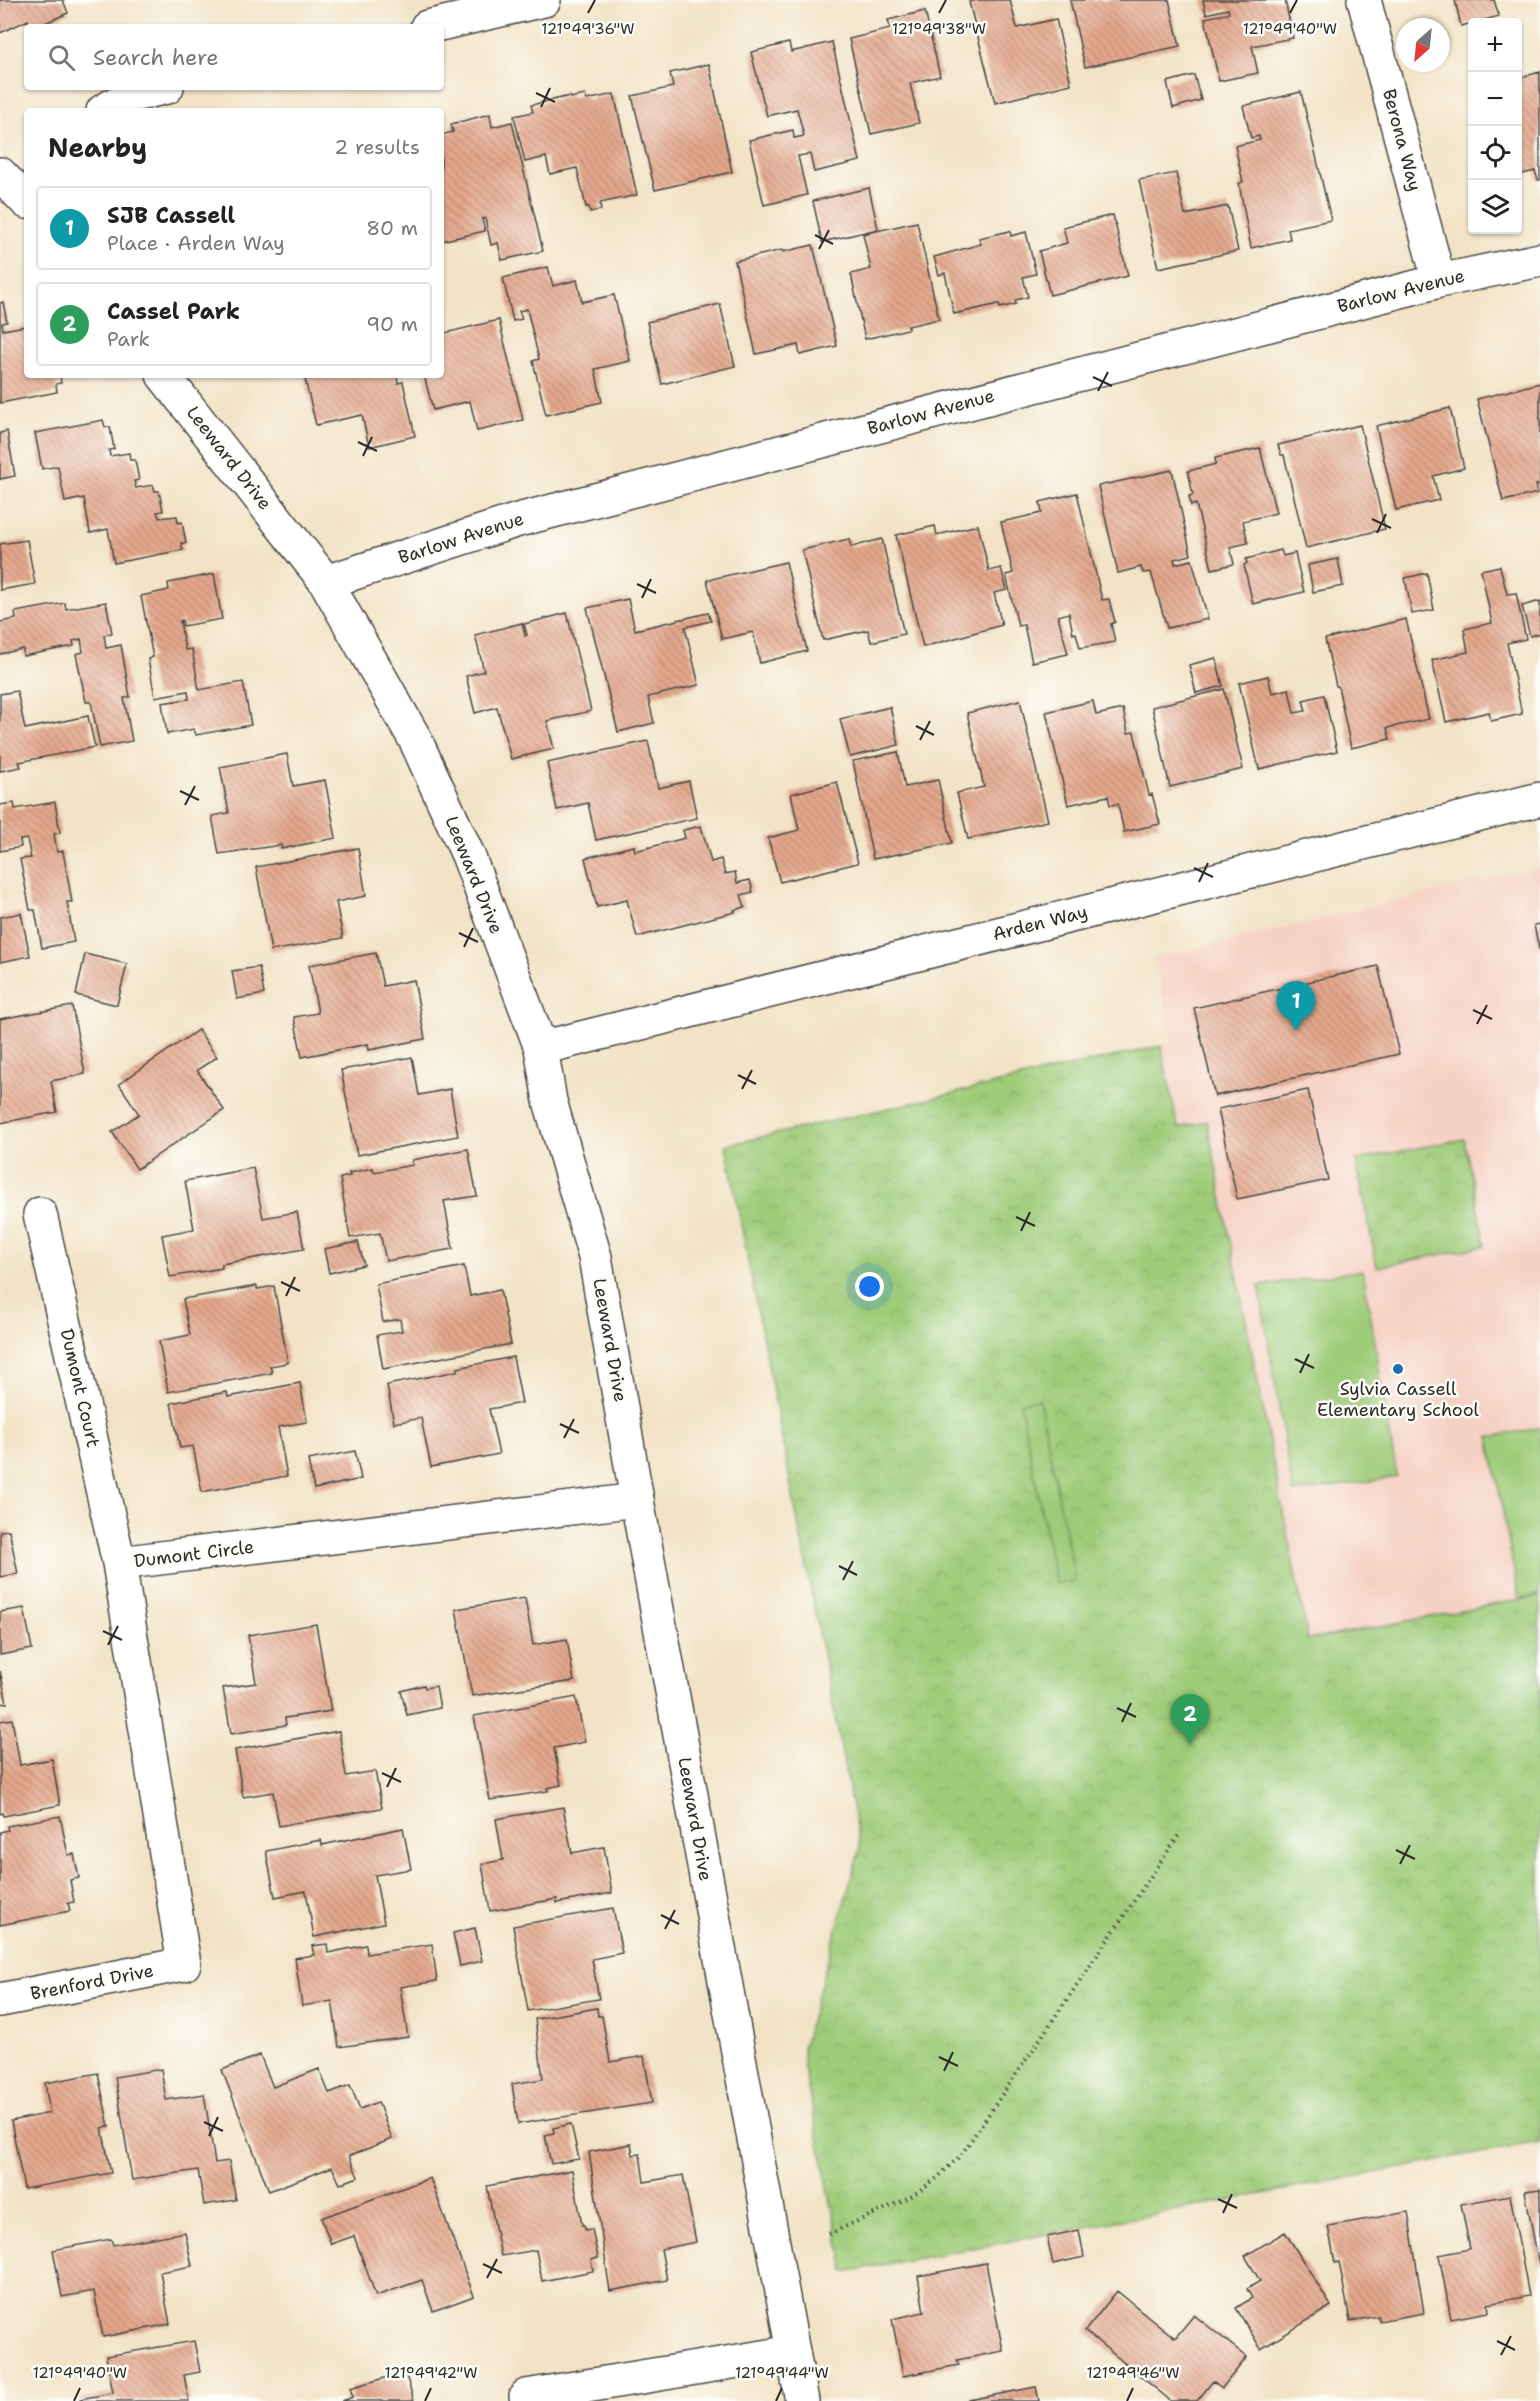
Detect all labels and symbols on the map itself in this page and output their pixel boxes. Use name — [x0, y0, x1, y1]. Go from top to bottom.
north arrow — [1396, 18, 1450, 72]
text: 121°49'36"W — [541, 19, 635, 39]
text: 121°49'38"W — [892, 19, 986, 39]
text: 121°49'40"W — [1243, 19, 1337, 39]
street label: Berona Way — [1377, 86, 1427, 194]
street label: Barlow Avenue — [1335, 264, 1467, 318]
street label: Barlow Avenue — [865, 384, 997, 440]
street label: Leeward Drive — [181, 401, 277, 515]
street label: Barlow Avenue — [395, 506, 527, 570]
street label: Leeward Drive — [439, 812, 509, 938]
street label: Arden Way — [990, 900, 1090, 946]
pin: 1 — [1276, 982, 1316, 1031]
your location — [855, 1272, 884, 1301]
street label: Leeward Drive — [587, 1276, 633, 1404]
street label: Dumont Court — [55, 1326, 105, 1450]
marker: Sylvia Cassell Elementary School — [1391, 1362, 1405, 1376]
place label: Sylvia Cassell Elementary School — [1317, 1377, 1480, 1422]
street label: Dumont Circle — [133, 1535, 255, 1573]
pin: 2 — [1170, 1694, 1210, 1744]
street label: Leeward Drive — [672, 1755, 718, 1883]
street label: Brenford Drive — [28, 1958, 156, 2006]
text: 121°49'40"W — [33, 2363, 127, 2383]
text: 121°49'42"W — [384, 2363, 478, 2383]
text: 121°49'44"W — [735, 2363, 829, 2383]
text: 121°49'46"W — [1086, 2363, 1180, 2383]

